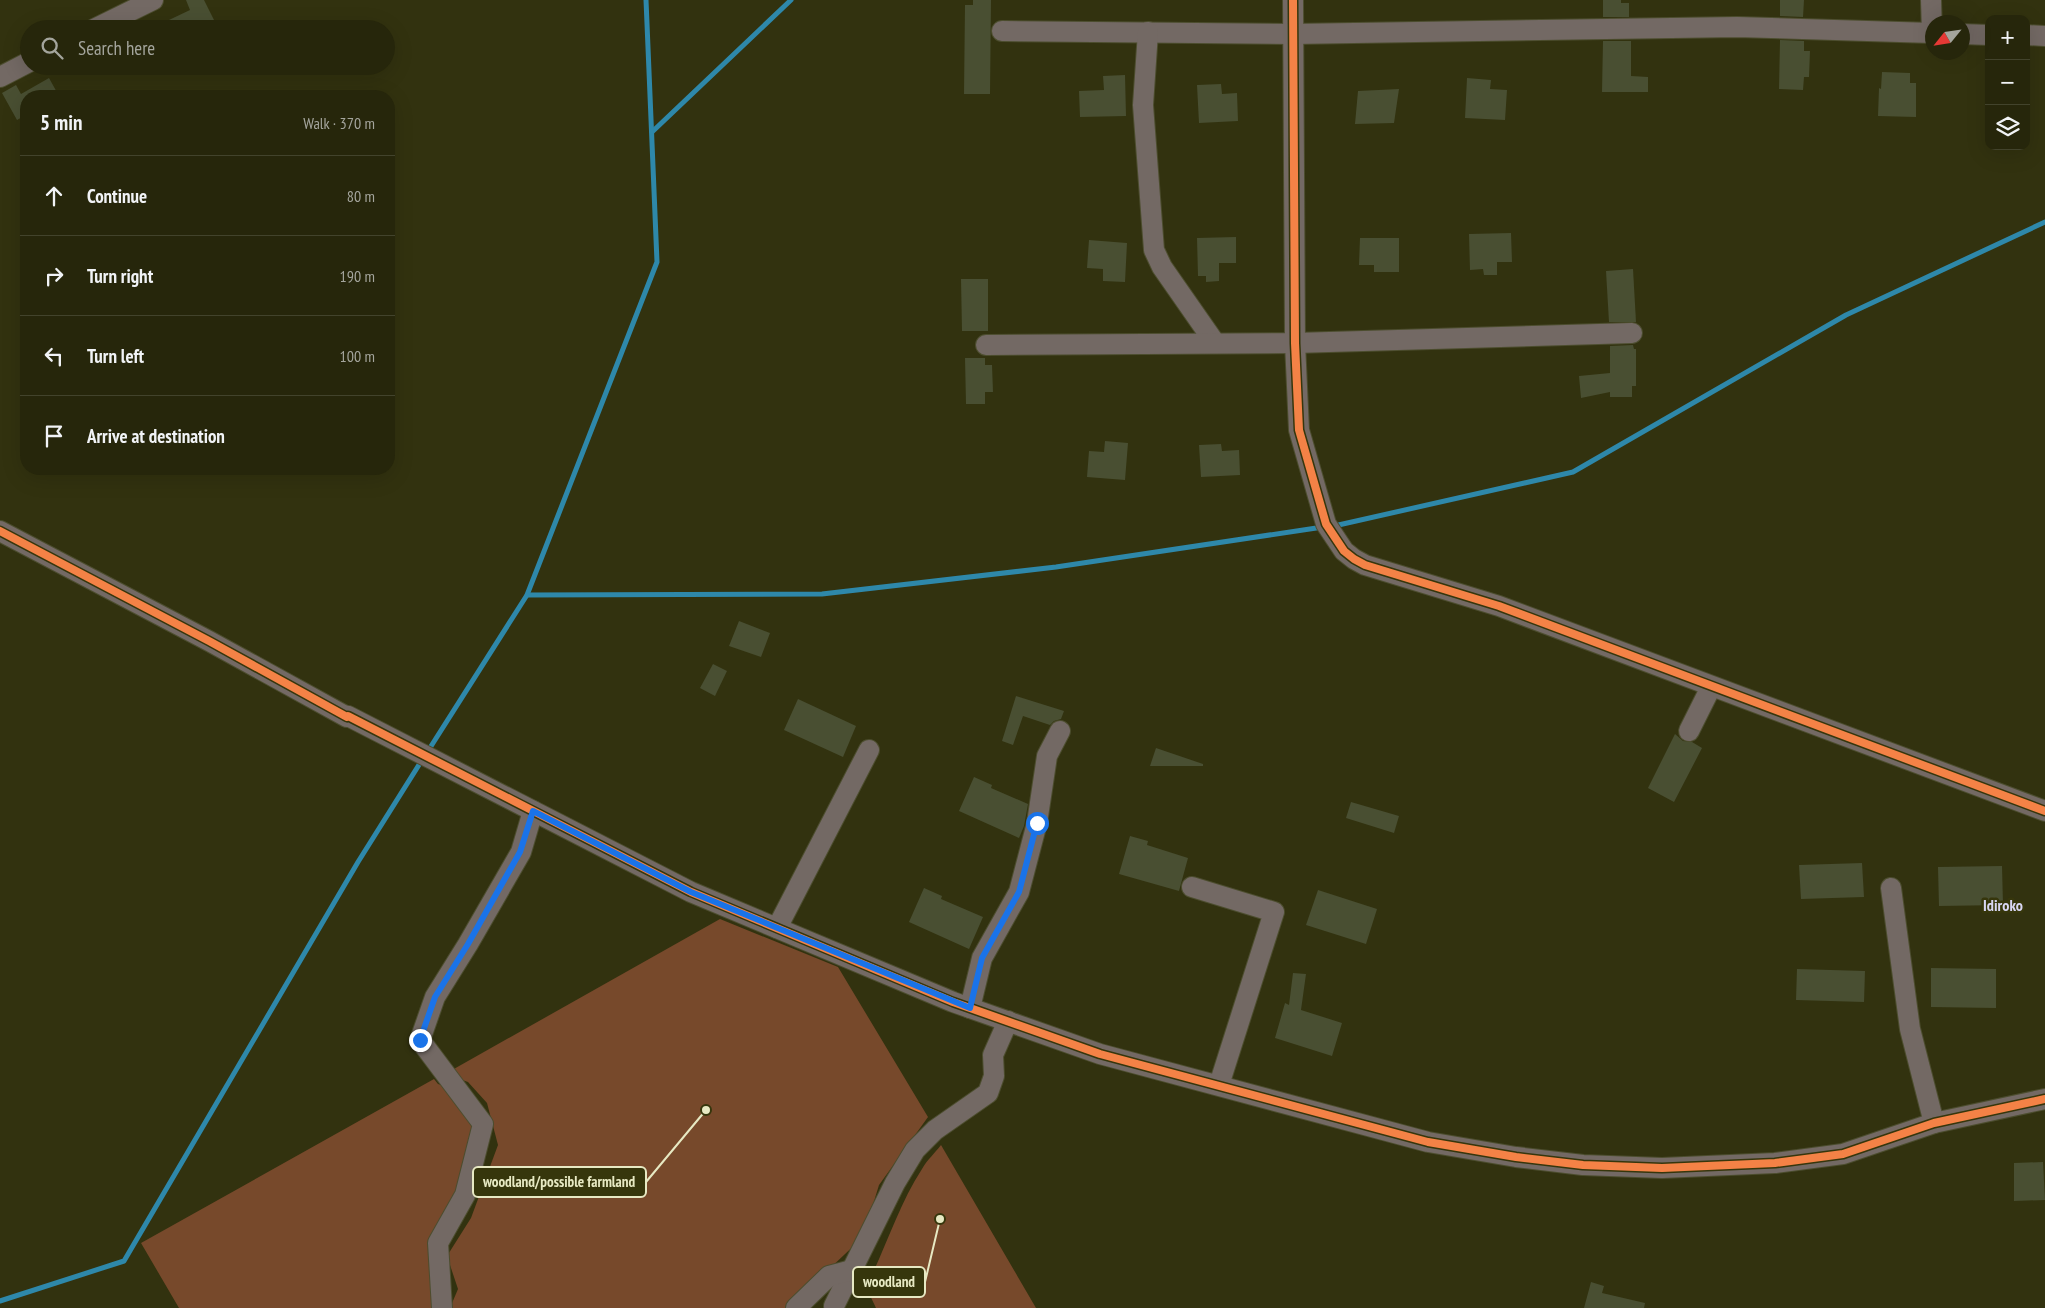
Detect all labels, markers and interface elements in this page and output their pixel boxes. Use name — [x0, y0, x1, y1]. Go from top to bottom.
north arrow — [1925, 15, 1970, 60]
map controls — [1985, 15, 2030, 150]
button: + — [1985, 15, 2030, 60]
search box — [20, 20, 395, 75]
icon: search — [38, 34, 66, 62]
text: Search here — [78, 36, 155, 60]
button: − — [1985, 60, 2030, 105]
button: layers — [1985, 105, 2030, 150]
text: 5 min — [40, 109, 82, 136]
text: Walk · 370 m — [303, 113, 375, 133]
icon: ahead — [40, 182, 68, 210]
text: Continue — [87, 184, 147, 208]
text: 80 m — [347, 186, 375, 206]
icon: right — [40, 262, 68, 290]
text: Turn right — [87, 264, 153, 288]
text: 190 m — [340, 266, 375, 286]
icon: left — [40, 342, 68, 370]
text: Turn left — [87, 344, 144, 368]
text: 100 m — [340, 346, 375, 366]
icon: arrive — [40, 422, 68, 450]
text: Arrive at destination — [87, 424, 225, 448]
route start — [1026, 812, 1049, 835]
district label: Idiroko — [1983, 895, 2023, 915]
route end — [409, 1029, 432, 1052]
callout: woodland/possible farmland — [473, 1167, 646, 1197]
text: woodland/possible farmland — [482, 1172, 635, 1191]
callout: woodland — [853, 1267, 925, 1297]
text: woodland — [862, 1272, 915, 1291]

